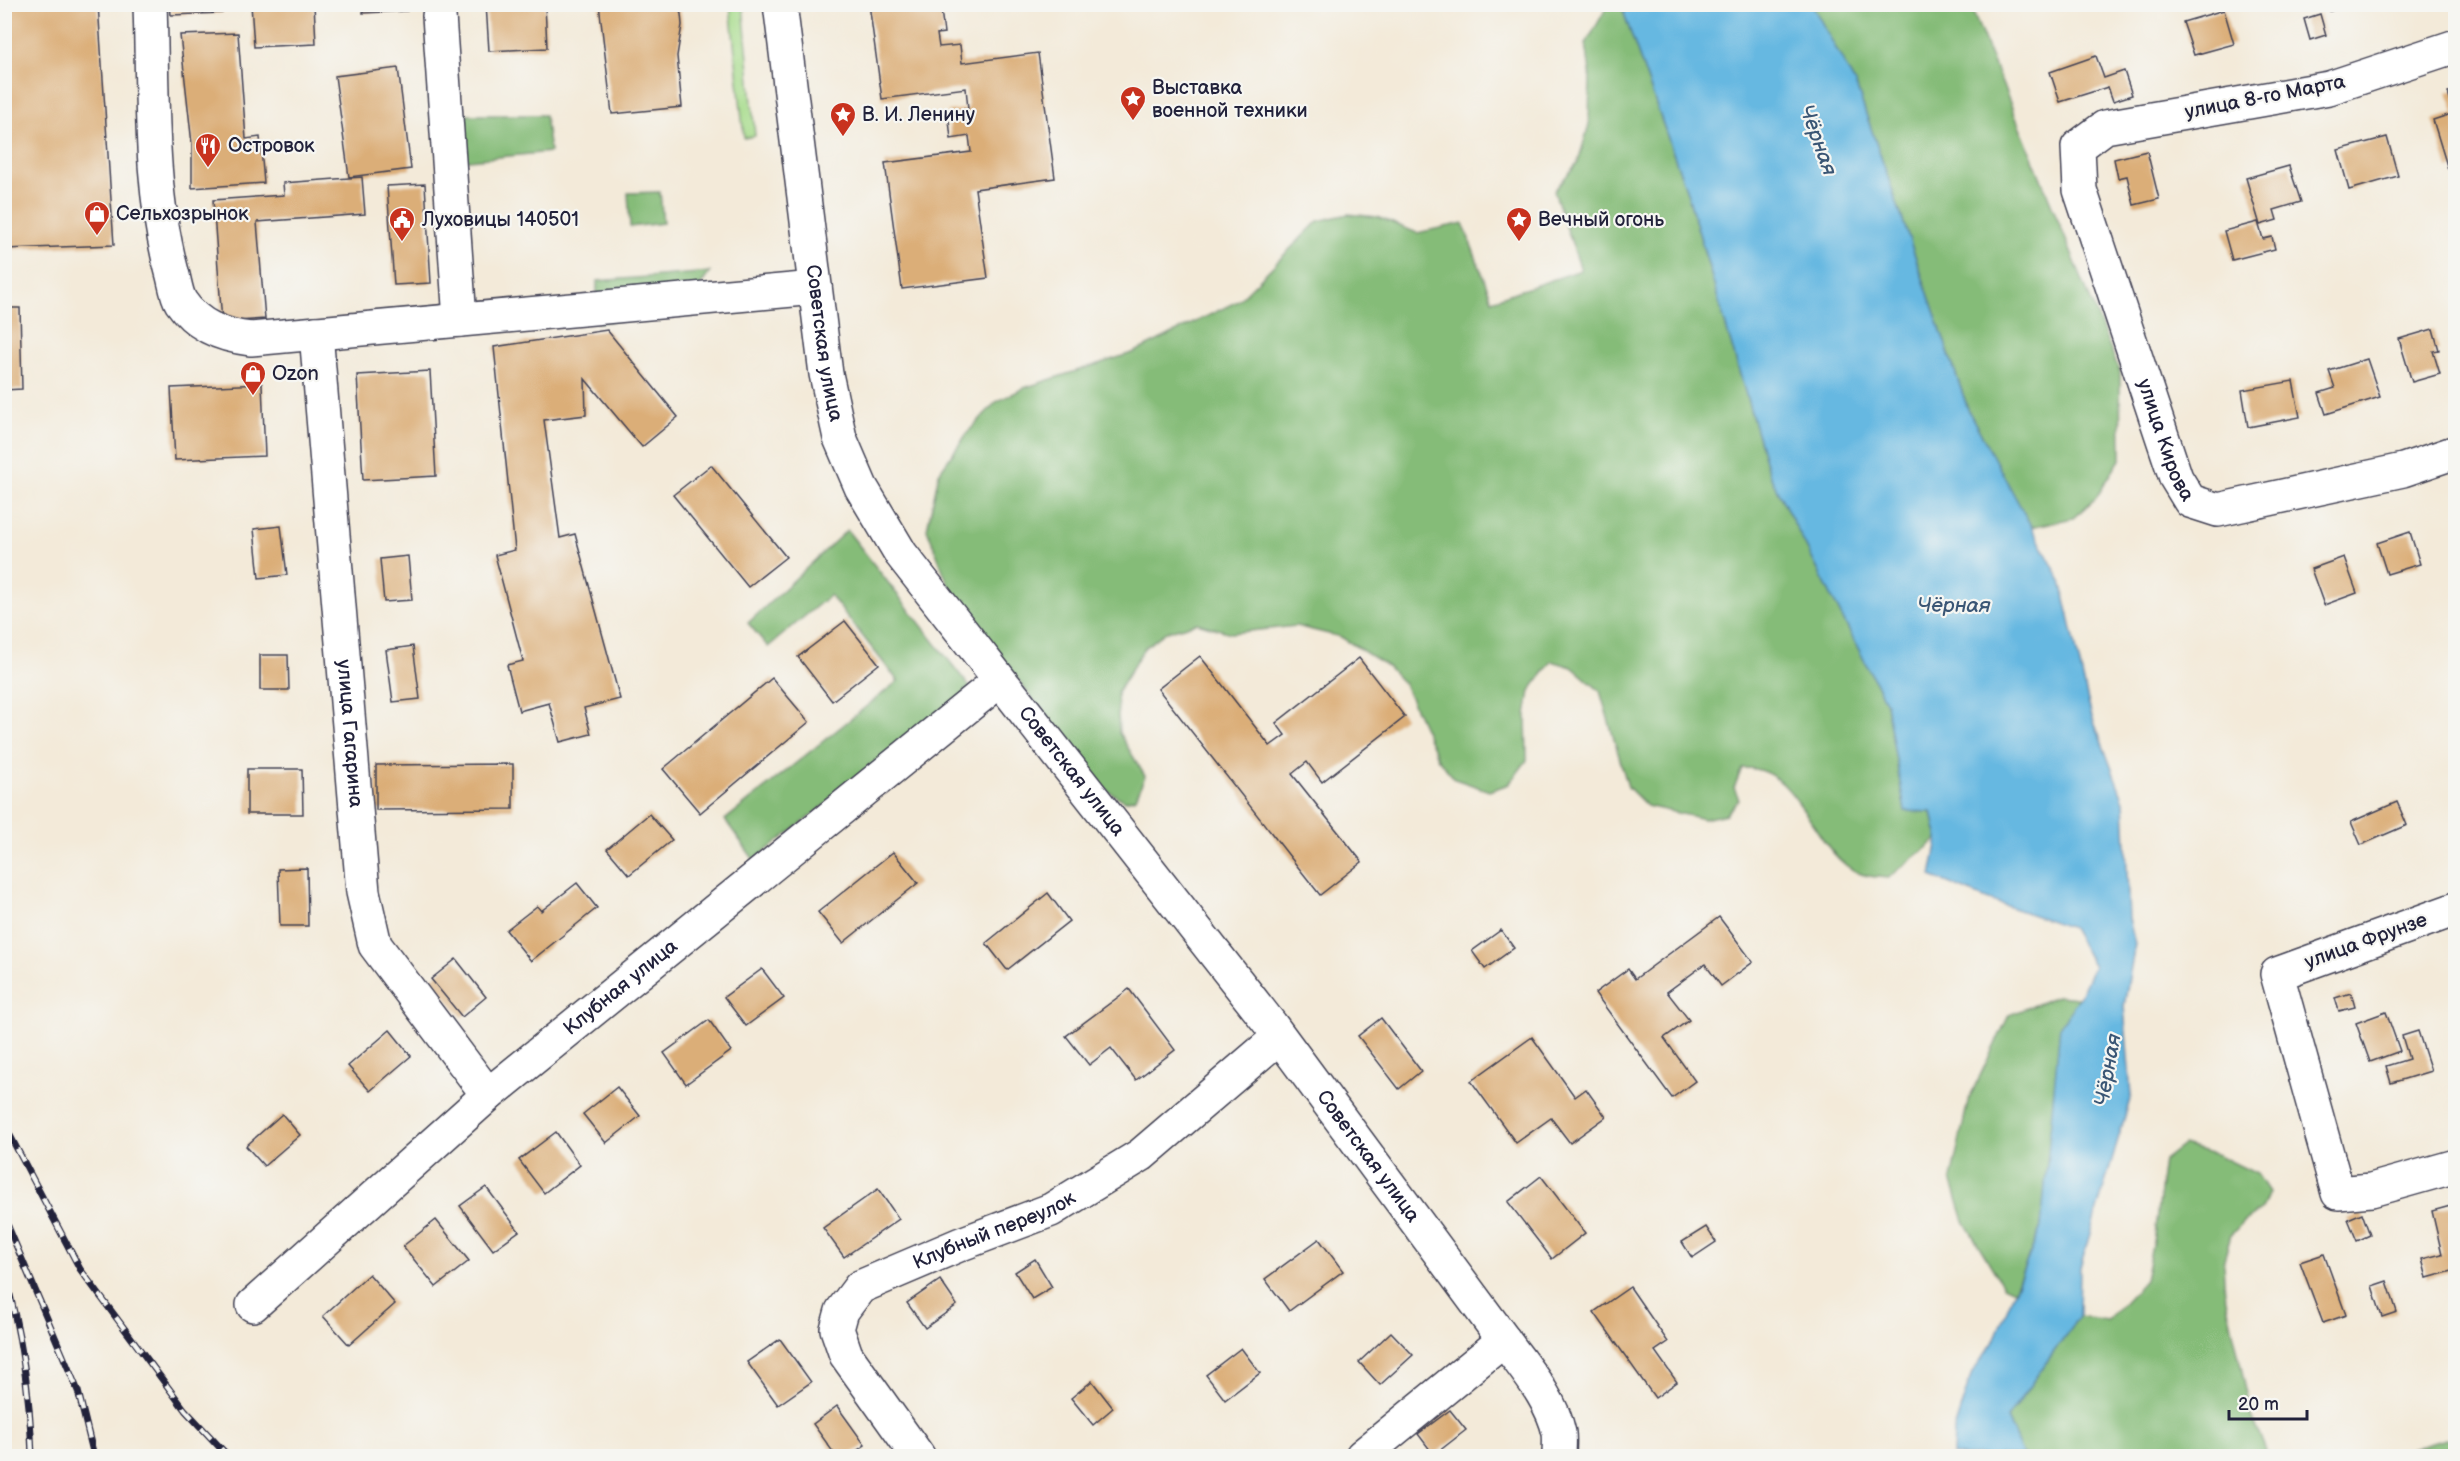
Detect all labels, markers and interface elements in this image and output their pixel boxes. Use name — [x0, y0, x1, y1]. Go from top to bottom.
street label: улица 8-го Марта — [2183, 70, 2347, 124]
place label: Выставка военной техники — [1152, 76, 1308, 123]
place icon: Выставка военной техники — [1118, 84, 1148, 122]
place icon: В. И. Ленину — [828, 100, 858, 138]
water label: Чёрная — [1794, 101, 1842, 179]
place label: В. И. Ленину — [862, 103, 975, 127]
restaurant icon: Островок — [193, 131, 223, 169]
place label: Островок — [228, 134, 315, 158]
shop icon: Сельхозрынок — [82, 199, 112, 237]
place label: Сельхозрынок — [116, 202, 249, 226]
public building icon: Луховицы 140501 — [387, 205, 417, 243]
place icon: Вечный огонь — [1504, 205, 1534, 243]
place label: Луховицы 140501 — [421, 208, 579, 232]
place label: Вечный огонь — [1538, 208, 1664, 232]
street label: Советская улица — [801, 263, 848, 424]
shop icon: Ozon — [238, 359, 268, 397]
place label: Ozon — [272, 362, 319, 386]
street label: улица Кирова — [2132, 376, 2199, 506]
water label: Чёрная — [1917, 593, 1991, 618]
street label: улица Гагарина — [332, 659, 368, 809]
street label: Советская улица — [1013, 702, 1130, 841]
street label: улица Фрунзе — [2301, 908, 2431, 974]
street label: Клубная улица — [559, 934, 683, 1041]
water label: Чёрная — [2089, 1031, 2127, 1108]
street label: Советская улица — [1311, 1086, 1425, 1227]
street label: Клубный переулок — [909, 1186, 1080, 1275]
scale bar — [2229, 1383, 2307, 1421]
text: 20 m — [2238, 1394, 2279, 1415]

